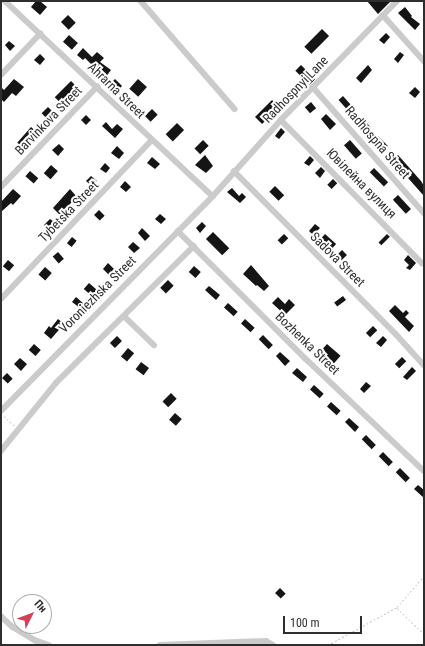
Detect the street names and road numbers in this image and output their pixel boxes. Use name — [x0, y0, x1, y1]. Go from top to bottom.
street label: Radhospnyi Lane — [260, 53, 332, 127]
street label: Ahrarna Street — [84, 60, 148, 122]
street label: Barvinkova Street — [12, 83, 86, 159]
street label: Radhospna Street — [341, 104, 413, 182]
street label: Ювілейна вулиця — [323, 146, 399, 222]
street label: Tybetska Street — [36, 178, 102, 246]
street label: Sadova Street — [306, 229, 368, 291]
street label: Voroniezhska Street — [56, 253, 140, 337]
street label: Bozhenka Street — [272, 309, 342, 379]

